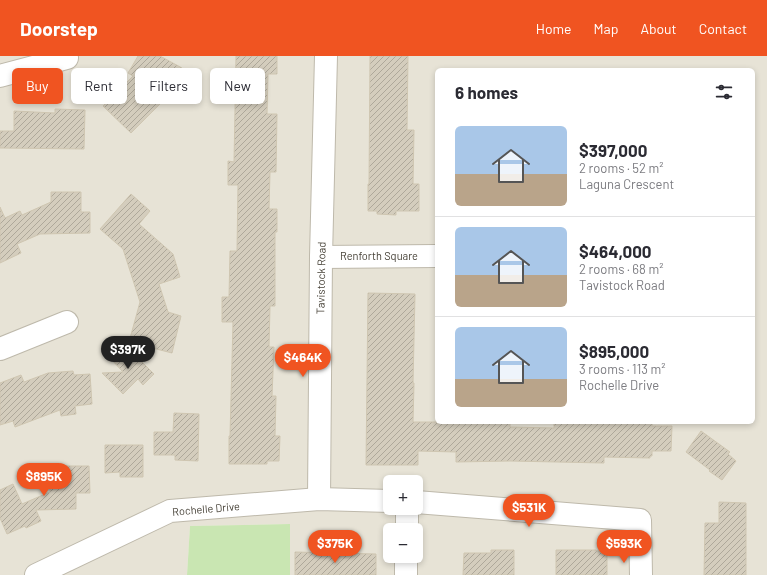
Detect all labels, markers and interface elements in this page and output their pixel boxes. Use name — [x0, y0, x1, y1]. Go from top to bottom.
text: Doorstep — [20, 17, 98, 40]
text: Home — [536, 20, 572, 37]
text: Map — [594, 20, 618, 37]
text: About — [640, 20, 677, 37]
text: Contact — [699, 20, 747, 37]
chip: Buy — [12, 68, 63, 104]
chip: Rent — [71, 68, 127, 104]
chip: Filters — [135, 68, 202, 104]
chip: New — [210, 68, 265, 104]
icon: filters — [713, 81, 735, 103]
text: 6 homes — [455, 82, 518, 102]
text: $397,000 — [579, 140, 647, 160]
icon: home — [487, 142, 535, 190]
text: 2 rooms · 52 m² — [579, 160, 664, 176]
text: Laguna Crescent — [579, 176, 674, 192]
text: $464,000 — [579, 241, 652, 261]
street label: Tavistock Road — [313, 242, 328, 314]
icon: home — [487, 243, 535, 291]
street label: Renforth Square — [340, 249, 418, 262]
text: 2 rooms · 68 m² — [579, 261, 663, 277]
text: Tavistock Road — [579, 277, 665, 293]
pin: $397K — [100, 336, 156, 370]
text: $397K — [110, 341, 146, 357]
text: $895,000 — [579, 341, 649, 361]
icon: home — [487, 343, 535, 391]
pin: $464K — [275, 344, 331, 378]
text: $464K — [284, 349, 322, 365]
text: 3 rooms · 113 m² — [579, 361, 666, 377]
text: Rochelle Drive — [579, 377, 659, 393]
pin: $895K — [16, 463, 72, 497]
text: $895K — [26, 468, 62, 484]
map controls — [383, 475, 423, 563]
button: + — [383, 475, 423, 515]
pin: $531K — [501, 494, 557, 528]
street label: Rochelle Drive — [172, 499, 240, 518]
text: $531K — [512, 499, 546, 515]
button: − — [383, 523, 423, 563]
pin: $375K — [307, 530, 363, 564]
pin: $593K — [596, 530, 652, 564]
text: $375K — [317, 535, 353, 551]
text: $593K — [606, 535, 642, 551]

